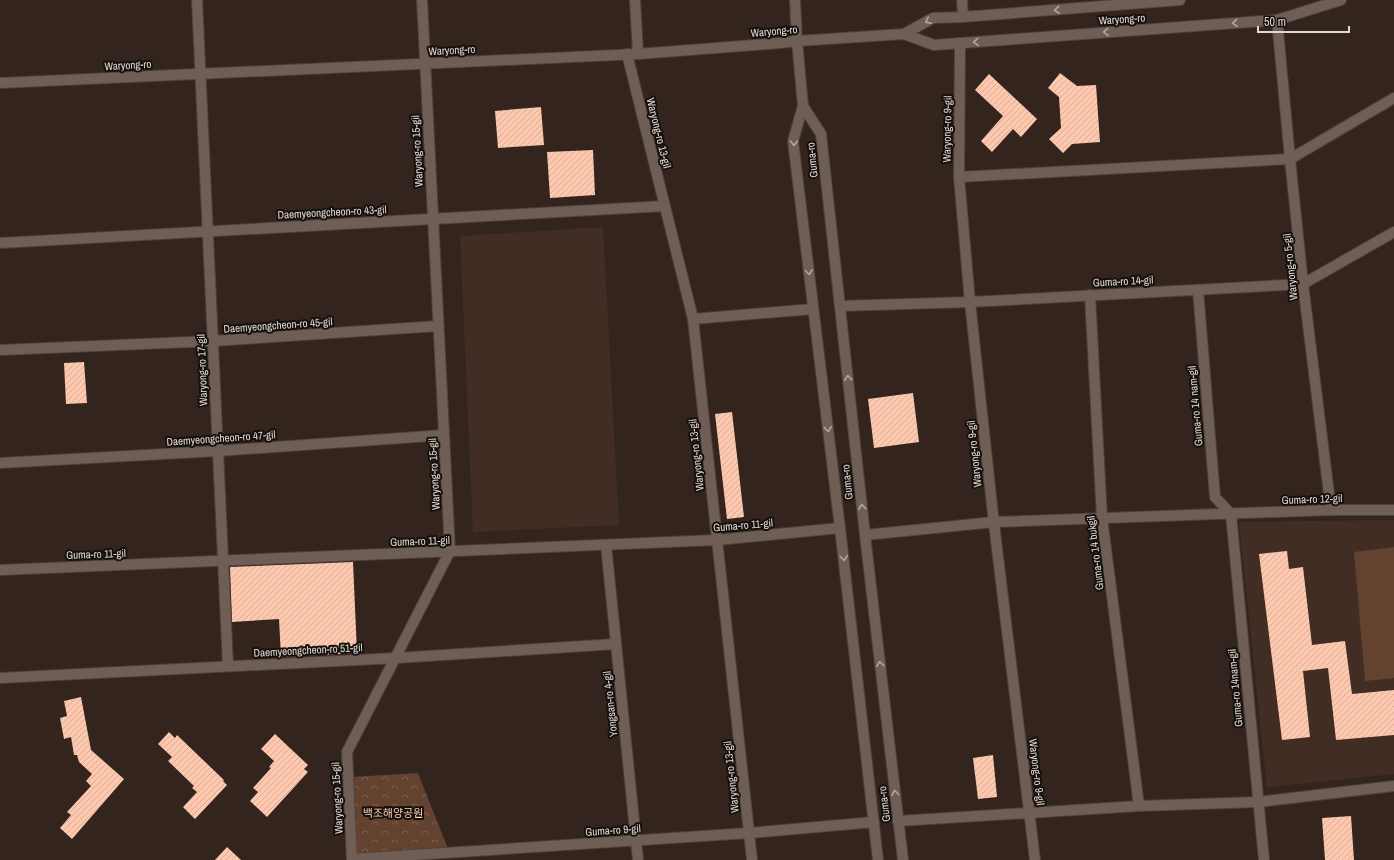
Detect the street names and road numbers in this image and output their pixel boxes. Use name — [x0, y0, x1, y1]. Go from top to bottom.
street label: Waryong-ro — [1098, 10, 1146, 28]
street label: Waryong-ro — [750, 22, 798, 40]
street label: Waryong-ro — [428, 42, 476, 58]
street label: Waryong-ro — [104, 57, 152, 73]
street label: Waryong-ro 9-gil — [939, 95, 955, 163]
street label: Waryong-ro 13-gil — [644, 96, 674, 170]
street label: Waryong-ro 15-gil — [408, 115, 426, 187]
street label: Guma-ro — [803, 142, 821, 178]
street label: Daemyeongcheon-ro 43-gil — [277, 202, 387, 222]
street label: Waryong-ro 5-gil — [1280, 233, 1300, 301]
street label: Guma-ro 14-gil — [1092, 272, 1154, 290]
street label: Daemyeongcheon-ro 45-gil — [223, 314, 333, 336]
street label: Waryong-ro 17-gil — [194, 334, 210, 406]
street label: Guma-ro 14 nam-gil — [1185, 365, 1205, 447]
street label: Waryong-ro 13-gil — [685, 419, 707, 491]
street label: Waryong-ro 9-gil — [964, 420, 984, 488]
street label: Daemyeongcheon-ro 47-gil — [166, 427, 276, 449]
street label: Waryong-ro 15-gil — [425, 438, 443, 510]
street label: Guma-ro — [838, 464, 856, 500]
street label: Guma-ro 12-gil — [1281, 491, 1343, 507]
street label: Guma-ro 11-gil — [713, 515, 773, 535]
street label: Guma-ro 14 bukgil — [1084, 515, 1106, 591]
street label: Guma-ro 11-gil — [390, 533, 450, 549]
street label: Guma-ro 11-gil — [66, 546, 126, 562]
street label: Daemyeongcheon-ro 51-gil — [253, 640, 363, 660]
street label: Guma-ro 14nam-gil — [1225, 648, 1245, 728]
street label: Yongsan-ro 4-gil — [600, 670, 620, 738]
street label: Waryong-ro 9-gil — [1026, 738, 1048, 806]
street label: Waryong-ro 13-gil — [720, 741, 742, 813]
street label: Waryong-ro 15-gil — [328, 762, 346, 834]
street label: Guma-ro — [875, 785, 893, 823]
street label: Guma-ro 9-gil — [585, 821, 641, 839]

